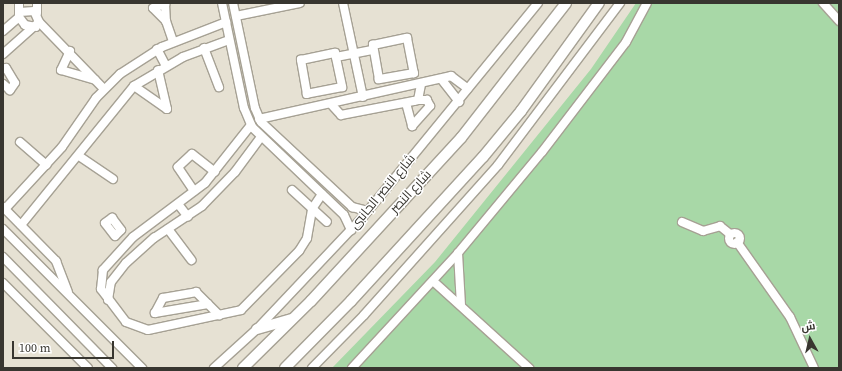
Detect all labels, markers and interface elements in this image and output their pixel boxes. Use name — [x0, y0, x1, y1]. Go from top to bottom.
street label: شارع النصر الجانبى — [347, 151, 419, 233]
street label: شارع النصر — [387, 167, 435, 217]
text: ش — [800, 318, 816, 335]
north arrow — [790, 319, 830, 359]
scale bar — [14, 333, 116, 359]
text: 100 m — [19, 340, 51, 356]

